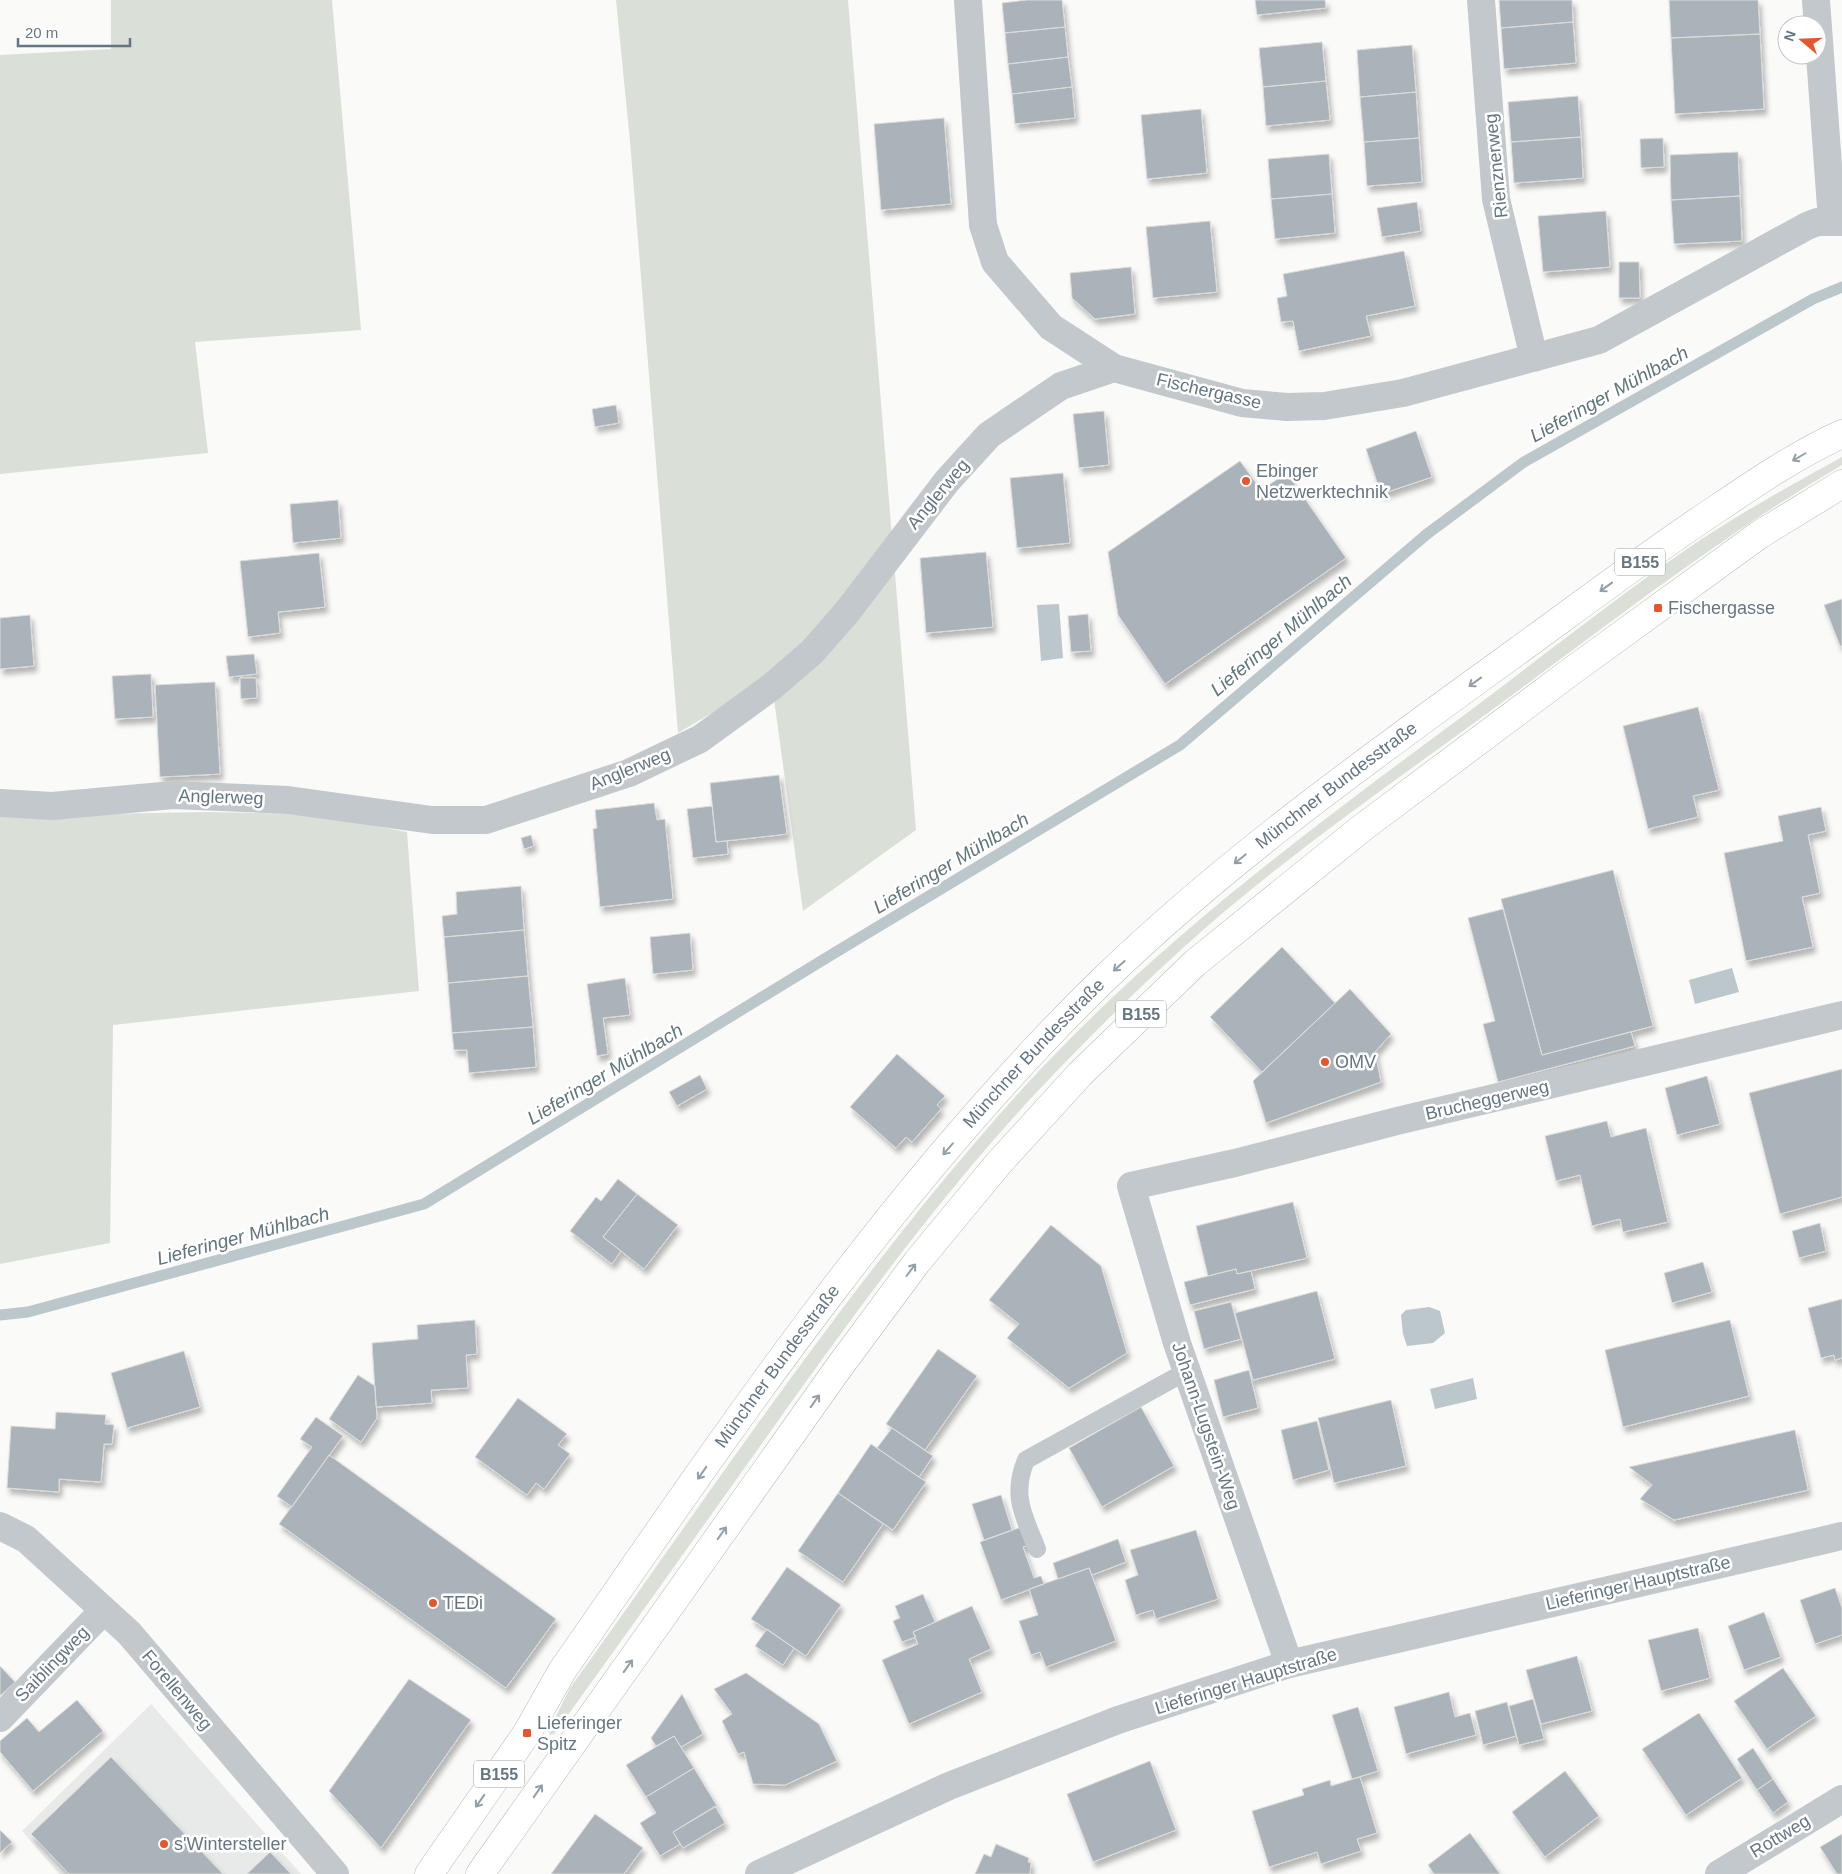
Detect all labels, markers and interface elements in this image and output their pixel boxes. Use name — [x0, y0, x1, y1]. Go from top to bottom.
scale bar — [18, 15, 130, 47]
north arrow — [1777, 15, 1827, 65]
text: 20 m — [25, 24, 58, 41]
text: N — [1780, 28, 1799, 43]
street label: Rienznerweg — [1481, 113, 1511, 219]
water label: Lieferinger Mühlbach — [1526, 342, 1692, 446]
street label: Fischergasse — [1155, 369, 1263, 413]
one-way arrow — [1792, 452, 1807, 462]
street label: Anglerweg — [903, 455, 973, 533]
place label: Ebinger Netzwerktechnik — [1256, 461, 1389, 502]
marker: Ebinger Netzwerktechnik — [1240, 475, 1252, 487]
road number: B155 — [1615, 548, 1665, 576]
water label: Lieferinger Mühlbach — [1206, 570, 1356, 700]
one-way arrow — [1600, 581, 1613, 592]
place label: Fischergasse — [1668, 598, 1775, 618]
marker: Fischergasse — [1652, 602, 1664, 614]
one-way arrow — [1468, 677, 1482, 687]
street label: Münchner Bundesstraße — [1252, 718, 1421, 853]
street label: Anglerweg — [587, 744, 673, 794]
street label: Anglerweg — [178, 786, 264, 808]
water label: Lieferinger Mühlbach — [870, 808, 1032, 918]
one-way arrow — [1234, 853, 1247, 864]
one-way arrow — [1112, 960, 1125, 972]
street label: Münchner Bundesstraße — [959, 974, 1108, 1132]
road number: B155 — [1116, 1001, 1166, 1028]
water label: Lieferinger Mühlbach — [524, 1019, 686, 1129]
place label: OMV — [1335, 1052, 1376, 1072]
marker: OMV — [1319, 1056, 1331, 1068]
street label: Brucheggerweg — [1423, 1076, 1551, 1124]
one-way arrow — [943, 1142, 954, 1155]
water label: Lieferinger Mühlbach — [155, 1203, 331, 1269]
one-way arrow — [906, 1264, 917, 1277]
street label: Münchner Bundesstraße — [711, 1281, 844, 1452]
street label: Johann-Lugstein-Weg — [1168, 1340, 1244, 1512]
one-way arrow — [810, 1394, 820, 1408]
one-way arrow — [697, 1466, 707, 1480]
one-way arrow — [717, 1527, 727, 1541]
street label: Lieferinger Hauptstraße — [1544, 1552, 1732, 1614]
place label: TEDi — [443, 1593, 483, 1613]
marker: TEDi — [427, 1597, 439, 1609]
street label: Saiblingweg — [11, 1622, 93, 1706]
street label: Lieferinger Hauptstraße — [1153, 1644, 1339, 1718]
street label: Forellenweg — [138, 1646, 216, 1734]
one-way arrow — [623, 1659, 633, 1673]
place label: Lieferinger Spitz — [537, 1713, 622, 1754]
marker: Lieferinger Spitz — [521, 1727, 533, 1739]
road number: B155 — [474, 1760, 524, 1788]
one-way arrow — [533, 1784, 543, 1798]
one-way arrow — [475, 1794, 485, 1808]
street label: Rottweg — [1747, 1810, 1813, 1862]
place label: s'Wintersteller — [174, 1834, 286, 1854]
marker: s'Wintersteller — [158, 1838, 170, 1850]

